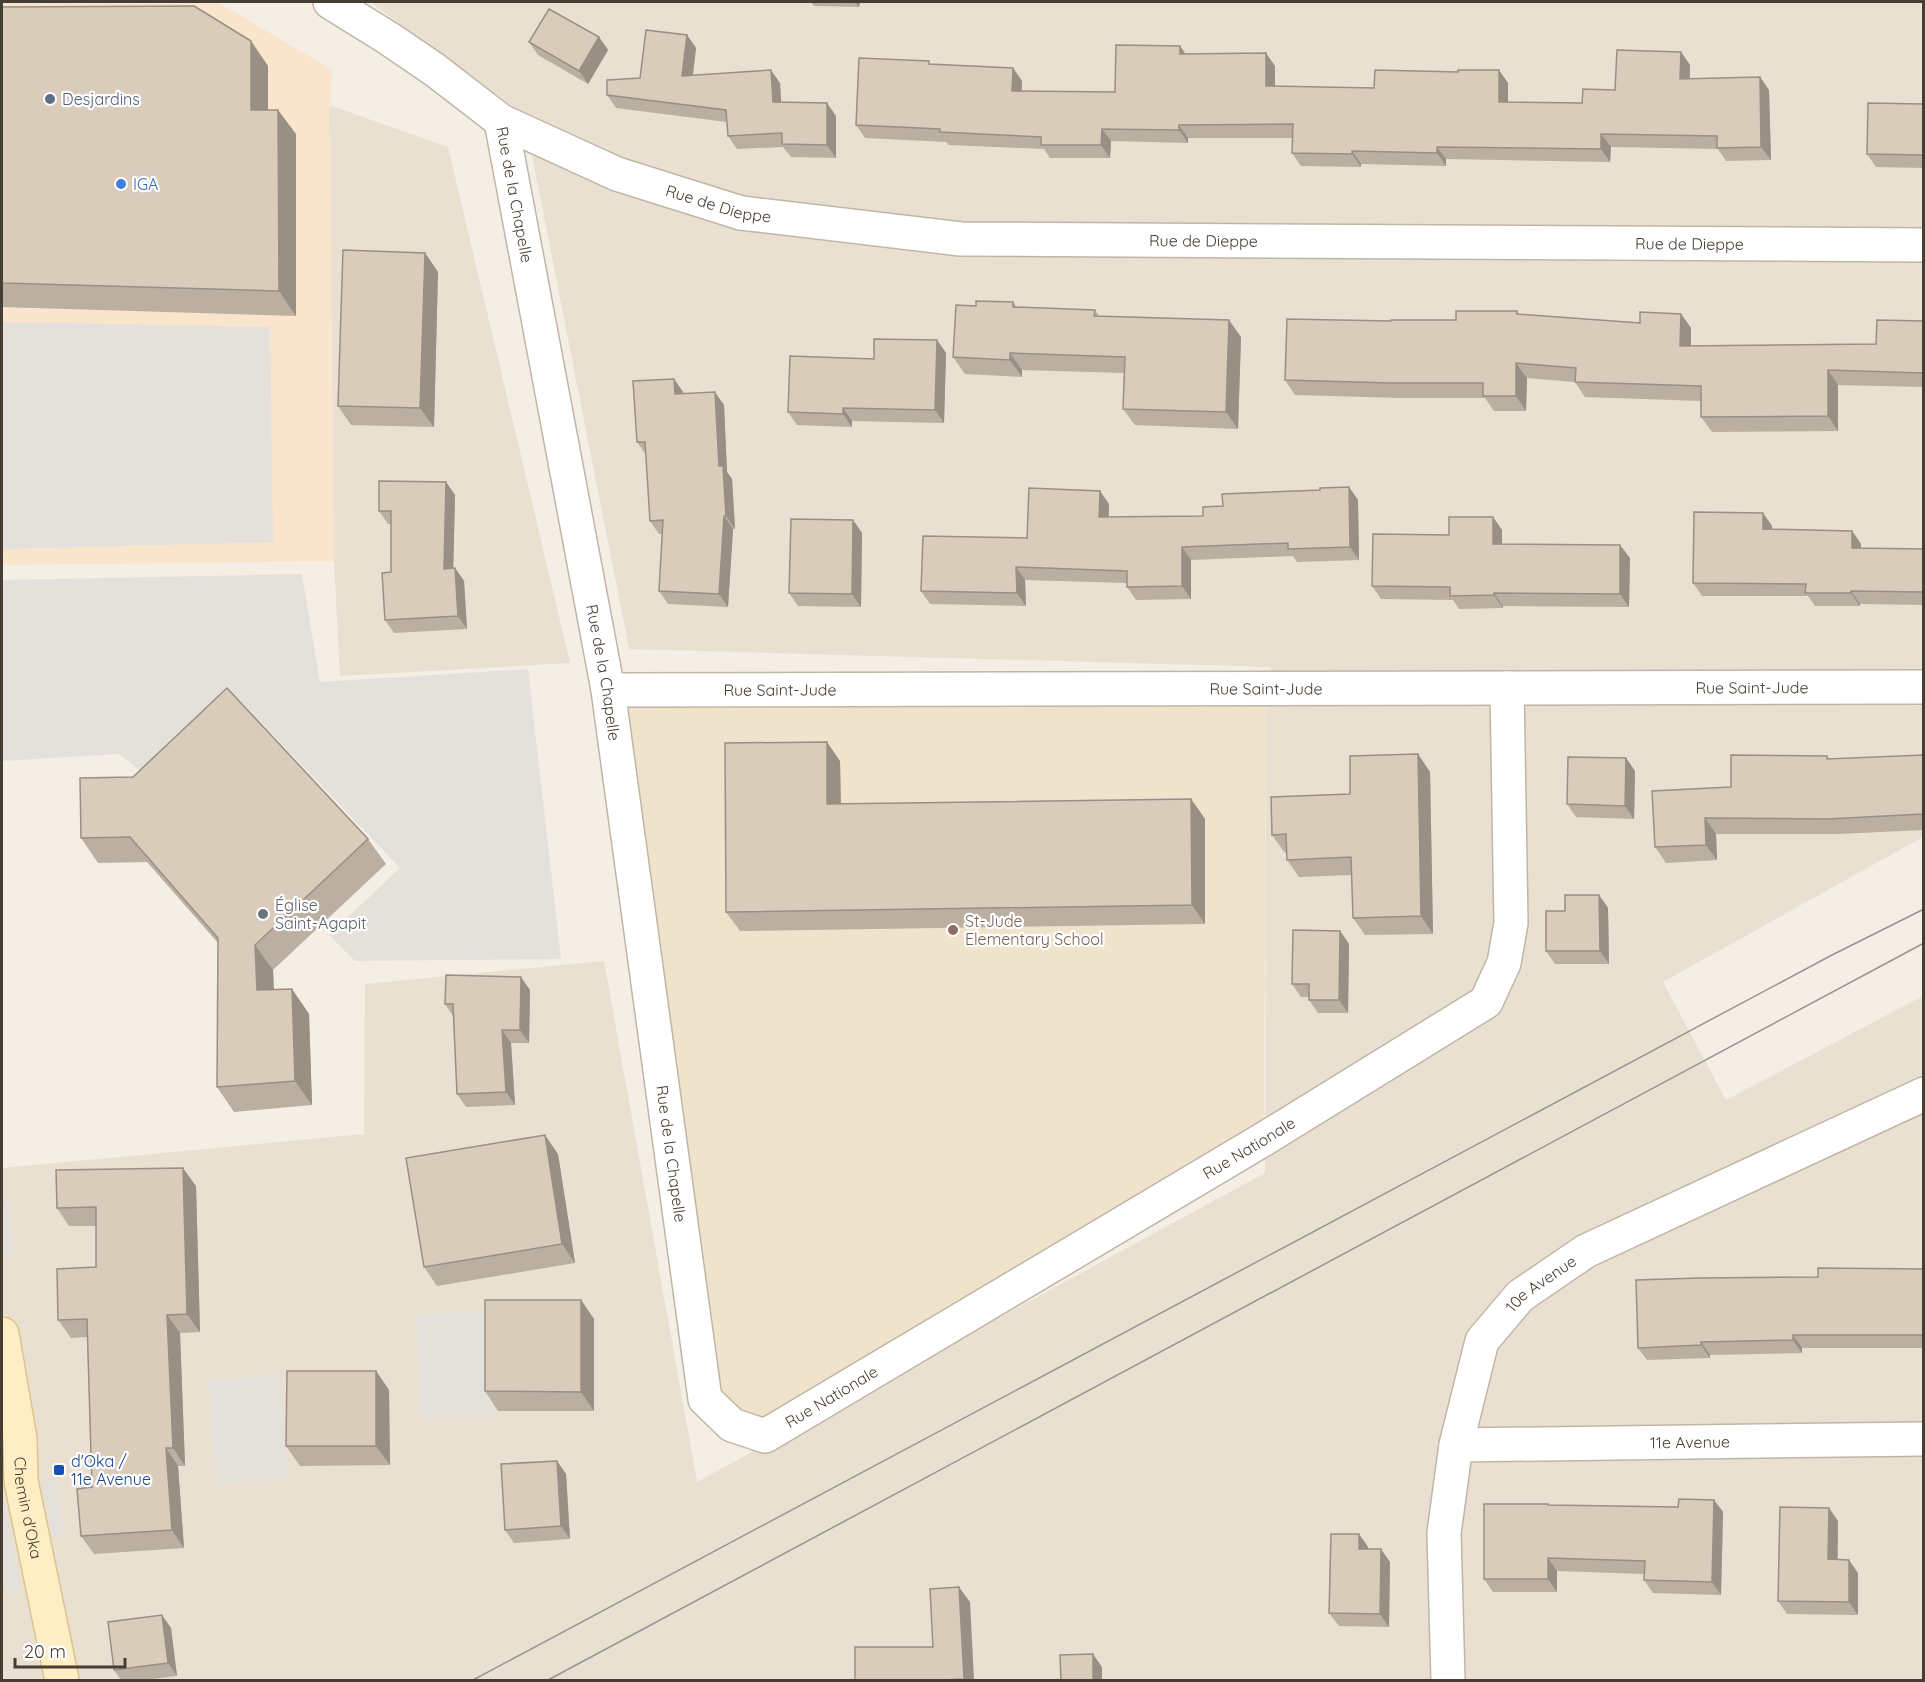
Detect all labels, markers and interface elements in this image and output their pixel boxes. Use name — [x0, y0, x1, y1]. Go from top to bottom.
place label: Desjardins — [62, 89, 140, 109]
marker: Desjardins — [43, 92, 57, 106]
street label: Rue de la Chapelle — [492, 125, 537, 264]
place label: IGA — [133, 174, 158, 194]
marker: IGA — [114, 177, 128, 191]
street label: Rue de Dieppe — [663, 180, 772, 226]
street label: Rue de Dieppe — [1149, 230, 1258, 251]
street label: Rue de Dieppe — [1635, 233, 1744, 254]
street label: Rue de la Chapelle — [582, 603, 625, 742]
street label: Rue Saint-Jude — [1695, 677, 1809, 698]
street label: Rue Saint-Jude — [1209, 678, 1323, 699]
street label: Rue Saint-Jude — [723, 679, 837, 700]
place label: Église Saint-Agapit — [275, 895, 367, 933]
marker: Église Saint-Agapit — [256, 907, 270, 921]
place label: St-Jude Elementary School — [965, 911, 1104, 949]
marker: St-Jude Elementary School — [946, 923, 960, 937]
street label: Rue de la Chapelle — [652, 1084, 691, 1224]
street label: Rue Nationale — [1199, 1112, 1299, 1183]
street label: 10e Avenue — [1501, 1251, 1580, 1316]
street label: Rue Nationale — [781, 1361, 881, 1432]
street label: 11e Avenue — [1650, 1431, 1730, 1453]
place label: d'Oka / 11e Avenue — [71, 1451, 151, 1489]
street label: Chemin d'Oka — [10, 1456, 47, 1561]
marker: d'Oka / 11e Avenue — [52, 1463, 66, 1477]
scale bar — [15, 1631, 124, 1669]
text: 20 m — [24, 1640, 66, 1663]

